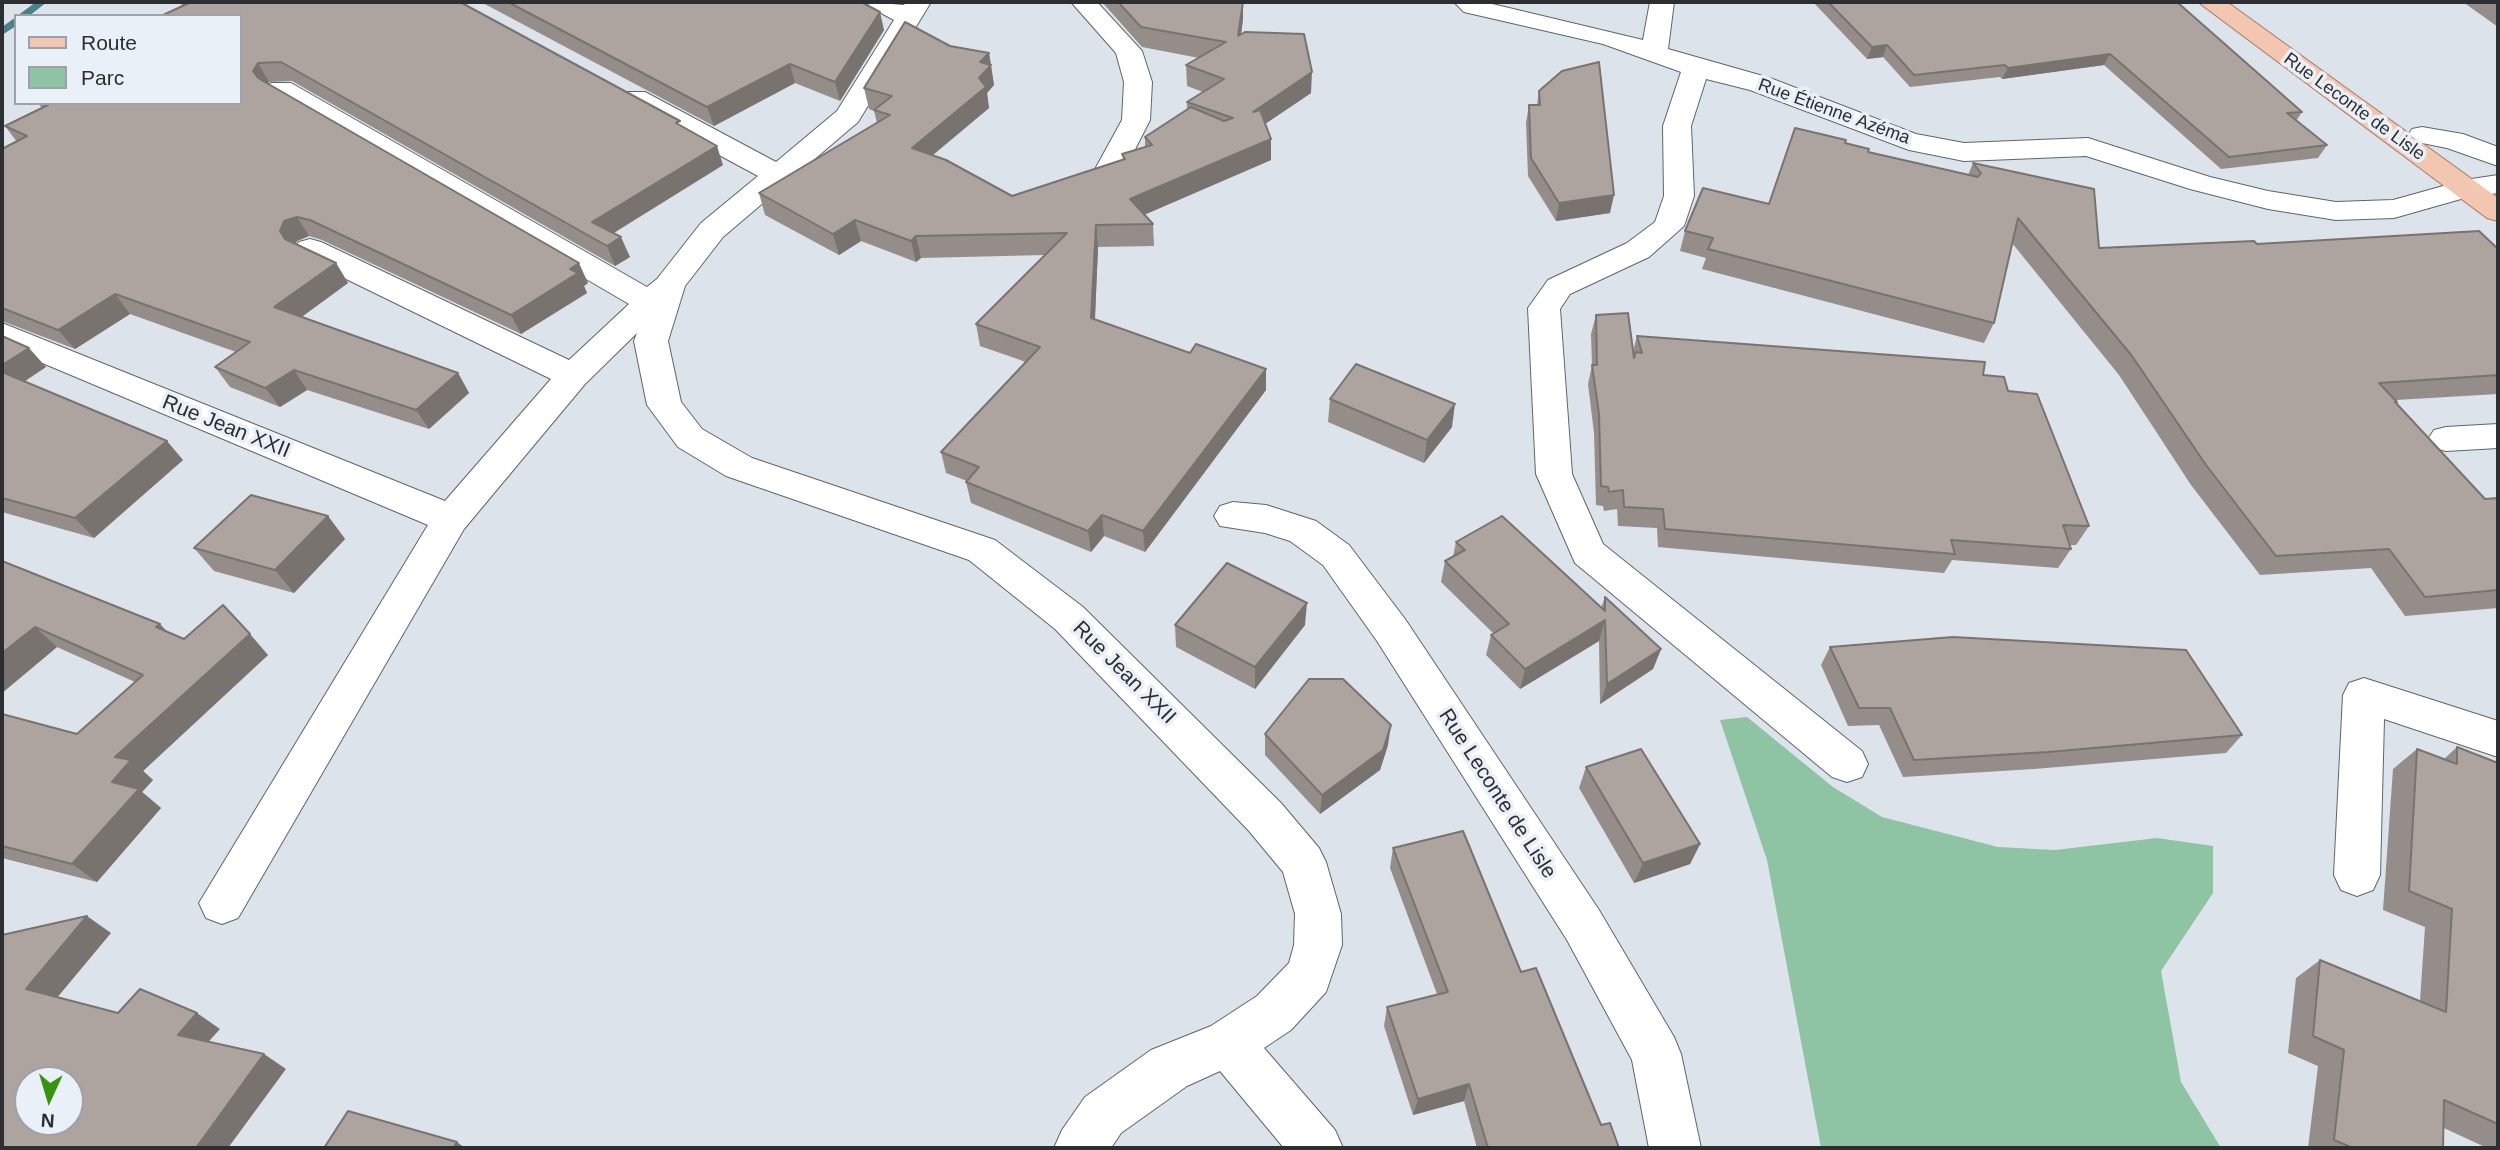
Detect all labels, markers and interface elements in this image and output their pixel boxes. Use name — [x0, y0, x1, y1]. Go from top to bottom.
legend — [14, 14, 242, 105]
text: Route — [81, 31, 137, 54]
street label: Rue Leconte de Lisle — [2279, 49, 2429, 165]
text: Parc — [81, 66, 124, 89]
street label: Rue Étienne Azéma — [1755, 74, 1913, 150]
street label: Rue Jean XXII — [159, 390, 293, 464]
street label: Rue Jean XXII — [1067, 616, 1181, 730]
street label: Rue Leconte de Lisle — [1433, 704, 1561, 884]
north arrow — [14, 1066, 84, 1136]
text: N — [40, 1109, 55, 1131]

